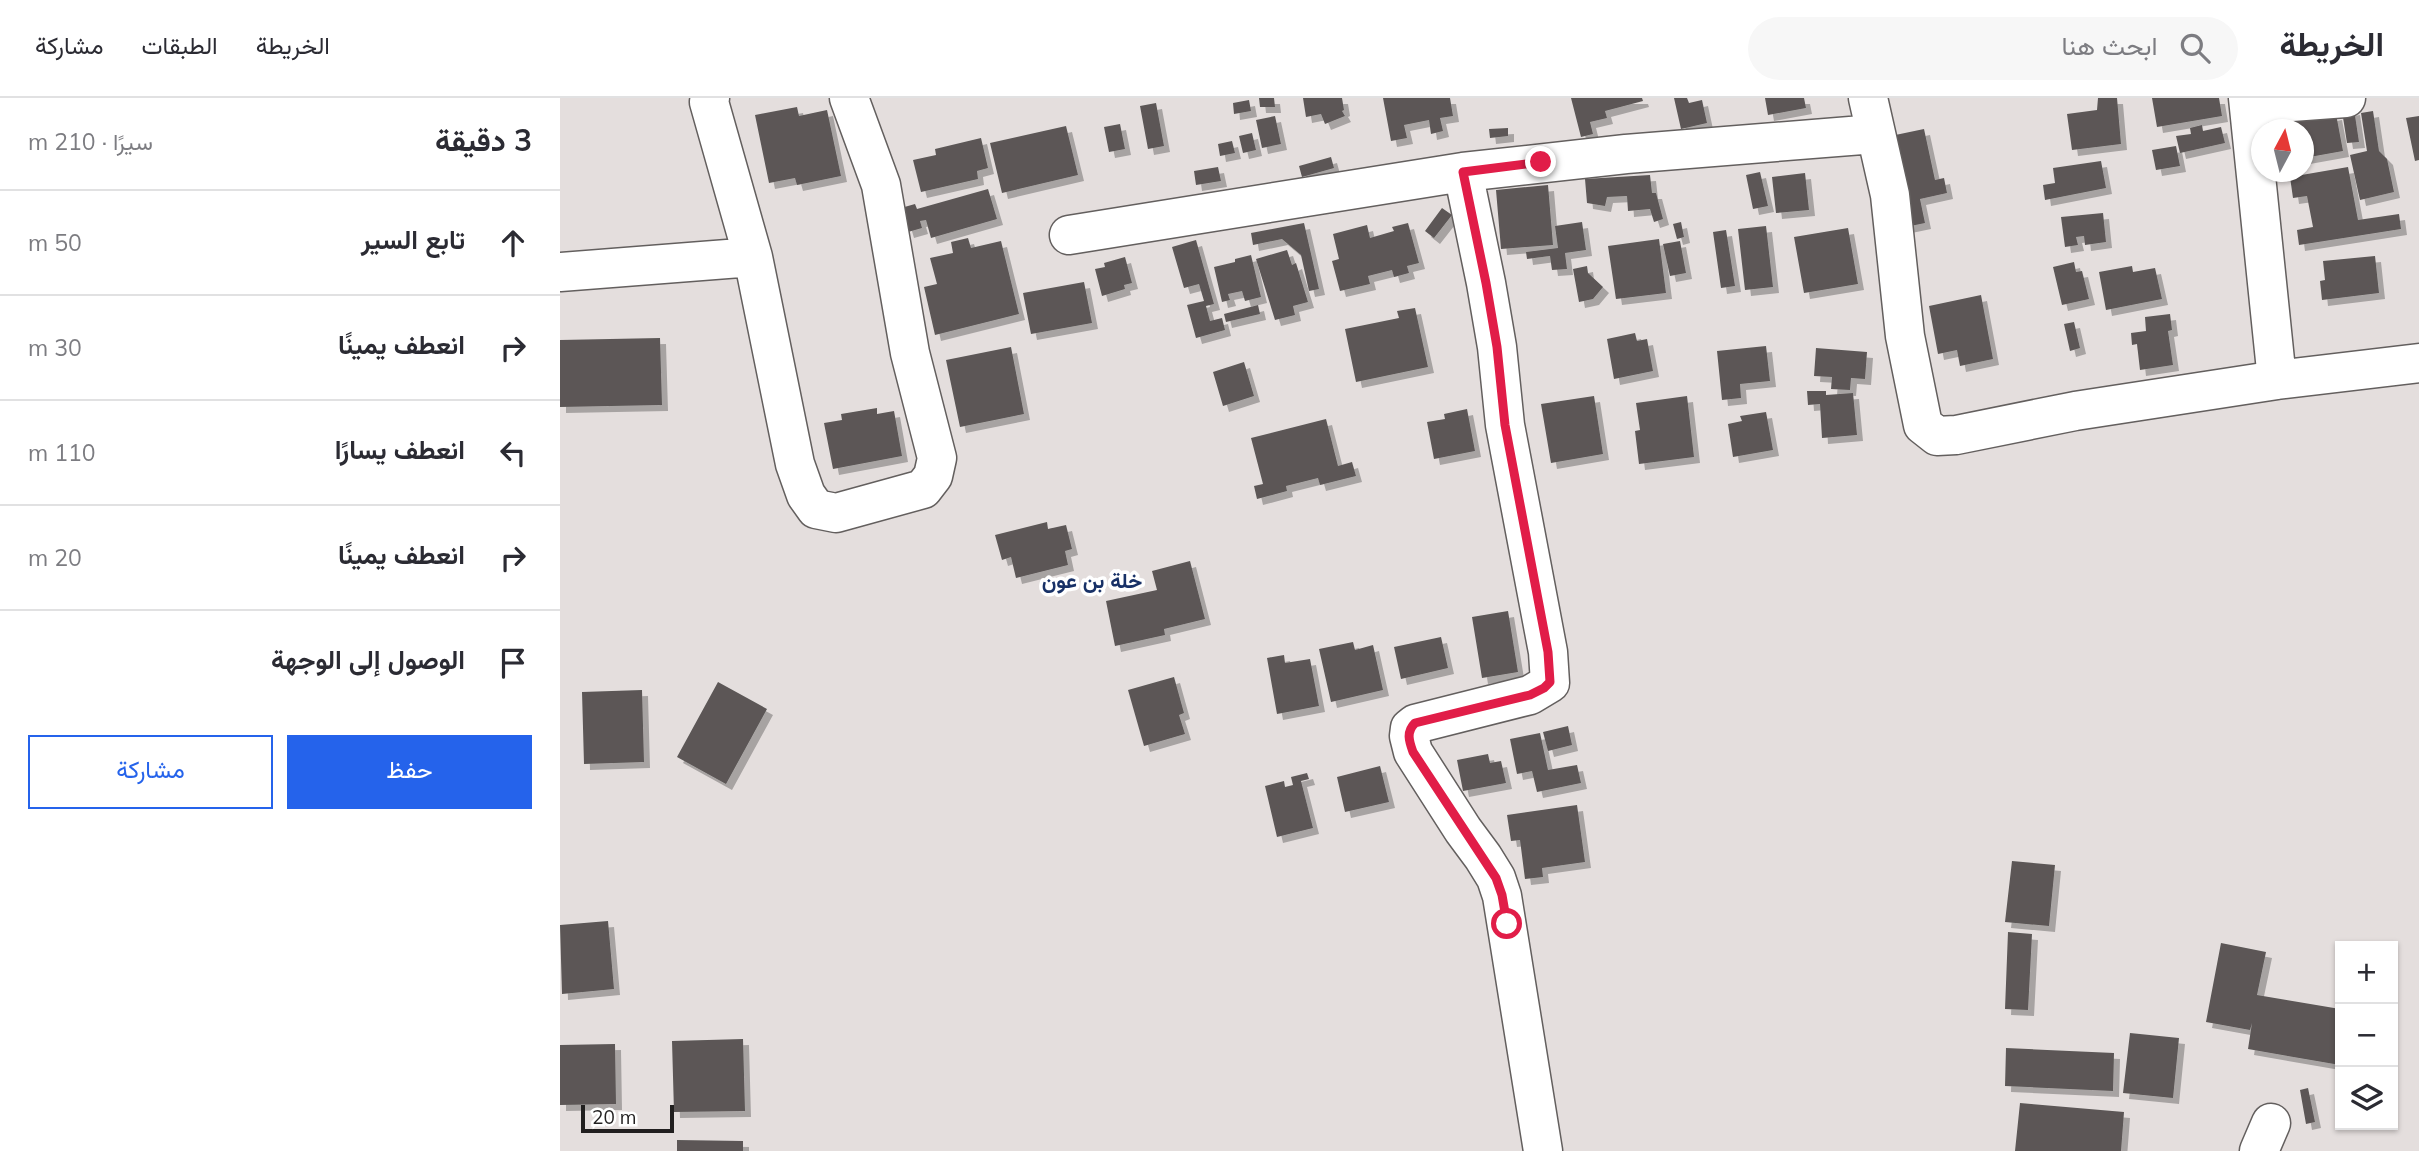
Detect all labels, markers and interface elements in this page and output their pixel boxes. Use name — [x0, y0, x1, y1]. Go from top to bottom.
search box — [1748, 17, 2238, 80]
text: الخريطة — [2280, 23, 2384, 64]
text: ابحث هنا — [2062, 29, 2158, 62]
icon: search — [2176, 29, 2214, 67]
text: مشاركة — [35, 30, 103, 60]
text: الطبقات — [141, 30, 218, 60]
text: الخريطة — [256, 30, 330, 60]
north arrow — [2251, 119, 2314, 182]
text: 3 دقيقة — [435, 121, 532, 159]
text: سيرًا · 210 m — [28, 127, 153, 156]
route end — [1525, 146, 1556, 177]
text: تابع السير — [361, 223, 465, 256]
icon: ahead — [494, 224, 532, 262]
text: 50 m — [28, 228, 82, 257]
text: انعطف يمينًا — [338, 328, 465, 361]
icon: right — [494, 329, 532, 367]
text: 30 m — [28, 333, 82, 362]
text: انعطف يسارًا — [335, 433, 465, 466]
icon: left — [494, 434, 532, 472]
text: 110 m — [28, 438, 96, 467]
text: انعطف يمينًا — [338, 538, 465, 571]
icon: right — [494, 539, 532, 577]
text: 20 m — [28, 543, 82, 572]
district label: خلة بن عون — [1042, 567, 1142, 594]
text: الوصول إلى الوجهة — [271, 643, 465, 676]
icon: arrive — [494, 644, 532, 682]
button: مشاركة — [28, 735, 273, 809]
button: حفظ — [287, 735, 532, 809]
route start — [1491, 908, 1522, 939]
map controls — [2335, 941, 2398, 1130]
button: + — [2335, 941, 2398, 1004]
button: − — [2335, 1004, 2398, 1067]
button: layers — [2335, 1067, 2398, 1130]
scale bar — [581, 1102, 674, 1134]
text: 20 m — [592, 1105, 636, 1129]

